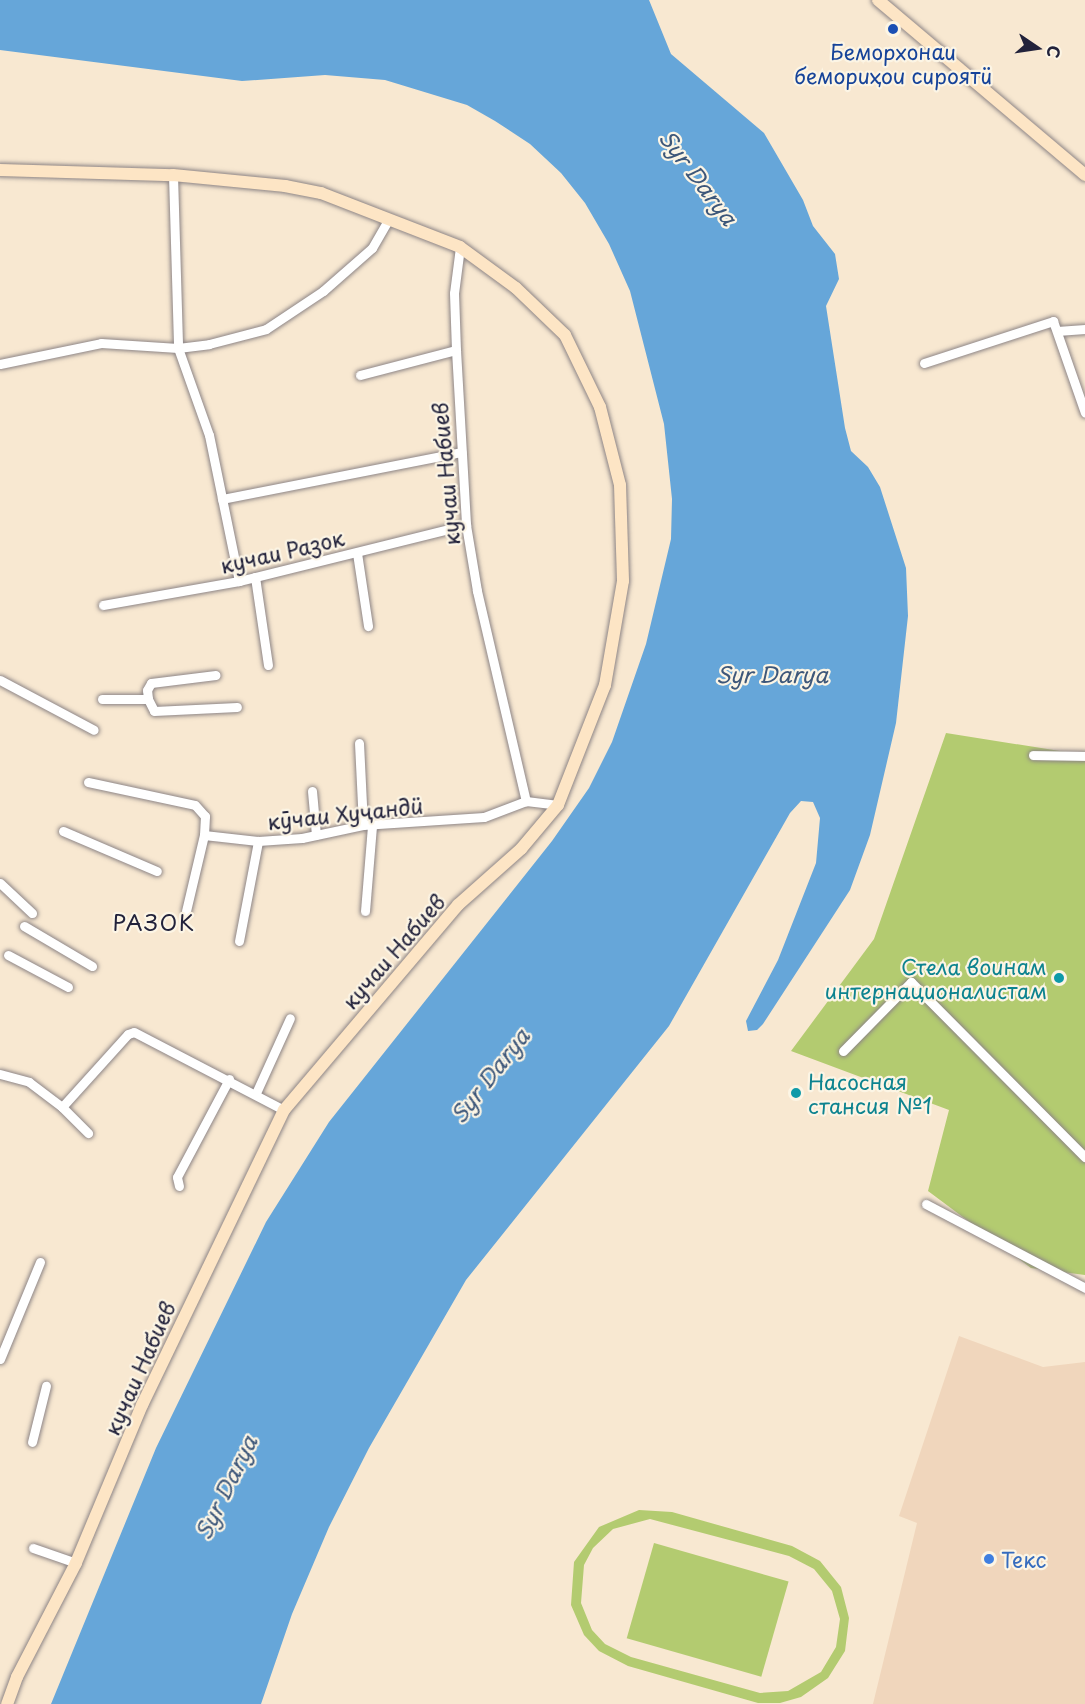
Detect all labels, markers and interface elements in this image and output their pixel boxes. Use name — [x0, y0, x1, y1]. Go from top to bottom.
north arrow — [1007, 18, 1067, 78]
marker: Беморхонаи бемориҳои сироятӣ — [886, 22, 900, 36]
place label: Беморхонаи бемориҳои сироятӣ — [793, 38, 993, 88]
text: С — [1041, 43, 1068, 61]
water label: Syr Darya — [655, 124, 743, 230]
street label: кучаи Набиев — [426, 401, 464, 547]
street label: кучаи Разок — [217, 524, 347, 578]
water label: Syr Darya — [716, 661, 828, 687]
street label: кӯчаи Хуҷандӣ — [266, 792, 424, 834]
street label: кучаи Набиев — [336, 888, 450, 1014]
district label: РАЗОК — [112, 909, 196, 935]
place label: Стела воинам интернационалистам — [825, 953, 1047, 1003]
marker: Стела воинам интернационалистам — [1052, 971, 1066, 985]
water label: Syr Darya — [444, 1023, 534, 1127]
place label: Насосная стансия №1 — [808, 1068, 932, 1118]
marker: Насосная стансия №1 — [789, 1086, 803, 1100]
street label: кучаи Набиев — [98, 1297, 180, 1439]
water label: Syr Darya — [188, 1431, 262, 1543]
place label: Текс — [1001, 1546, 1046, 1572]
marker: Текс — [982, 1552, 996, 1566]

